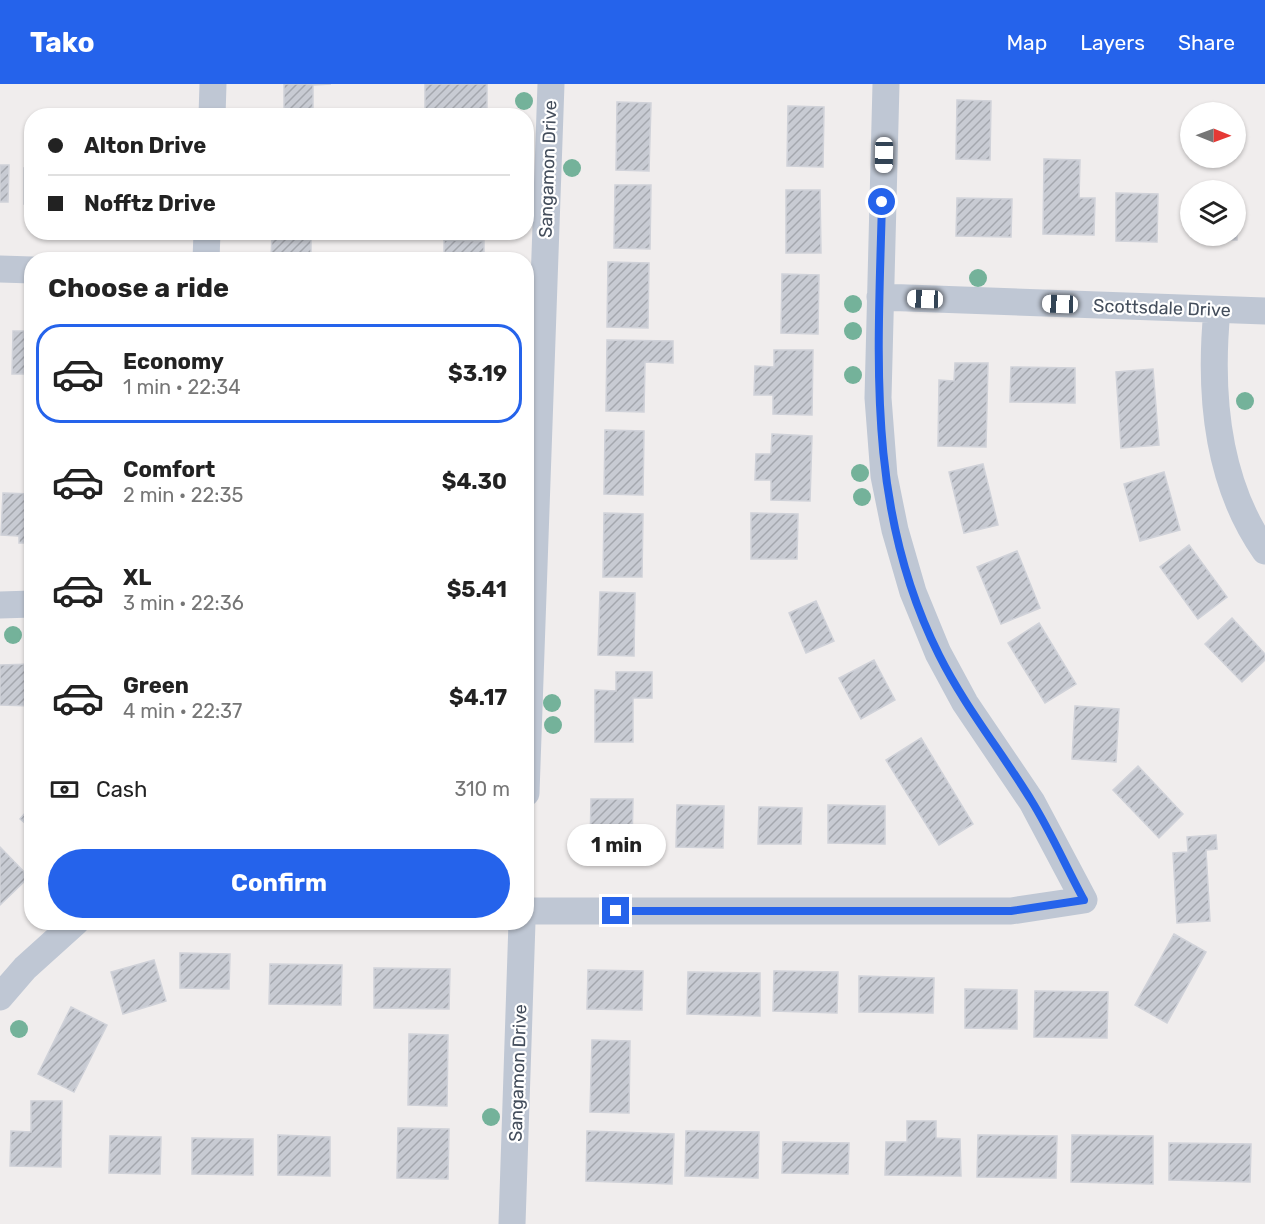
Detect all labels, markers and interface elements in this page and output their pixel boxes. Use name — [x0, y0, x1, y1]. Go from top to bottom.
text: Tako — [30, 26, 95, 59]
text: Map — [1006, 30, 1047, 55]
text: Layers — [1080, 30, 1145, 55]
text: Share — [1178, 30, 1235, 55]
street label: Sangamon Drive — [535, 100, 561, 238]
north arrow — [1180, 102, 1246, 168]
map controls — [1180, 102, 1246, 246]
text: Alton Drive — [84, 132, 206, 159]
car — [875, 137, 893, 173]
button: layers — [1180, 180, 1246, 246]
route start — [868, 188, 895, 215]
text: Nofftz Drive — [84, 190, 216, 217]
text: Choose a ride — [48, 272, 229, 304]
car — [907, 289, 943, 309]
car — [1042, 294, 1078, 314]
street label: Scottsdale Drive — [1093, 295, 1231, 321]
icon: car — [51, 347, 105, 401]
text: Economy — [123, 348, 224, 375]
text: $3.19 — [448, 360, 507, 387]
text: 1 min · 22:34 — [123, 375, 241, 399]
icon: car — [51, 455, 105, 509]
text: Comfort — [123, 456, 215, 483]
text: $4.30 — [442, 468, 507, 495]
text: 2 min · 22:35 — [123, 483, 243, 507]
icon: car — [51, 563, 105, 617]
text: XL — [123, 564, 151, 591]
text: $5.41 — [447, 576, 507, 603]
text: 3 min · 22:36 — [123, 591, 244, 615]
icon: car — [51, 671, 105, 725]
text: Green — [123, 672, 189, 699]
text: $4.17 — [449, 684, 507, 711]
text: 4 min · 22:37 — [123, 699, 242, 723]
icon: cash — [48, 773, 81, 806]
text: Cash — [96, 776, 147, 803]
text: 310 m — [454, 777, 510, 801]
callout: 1 min — [566, 824, 666, 866]
text: 1 min — [591, 833, 642, 857]
button: Confirm — [48, 849, 510, 918]
route end — [602, 897, 629, 924]
street label: Sangamon Drive — [505, 1004, 531, 1142]

